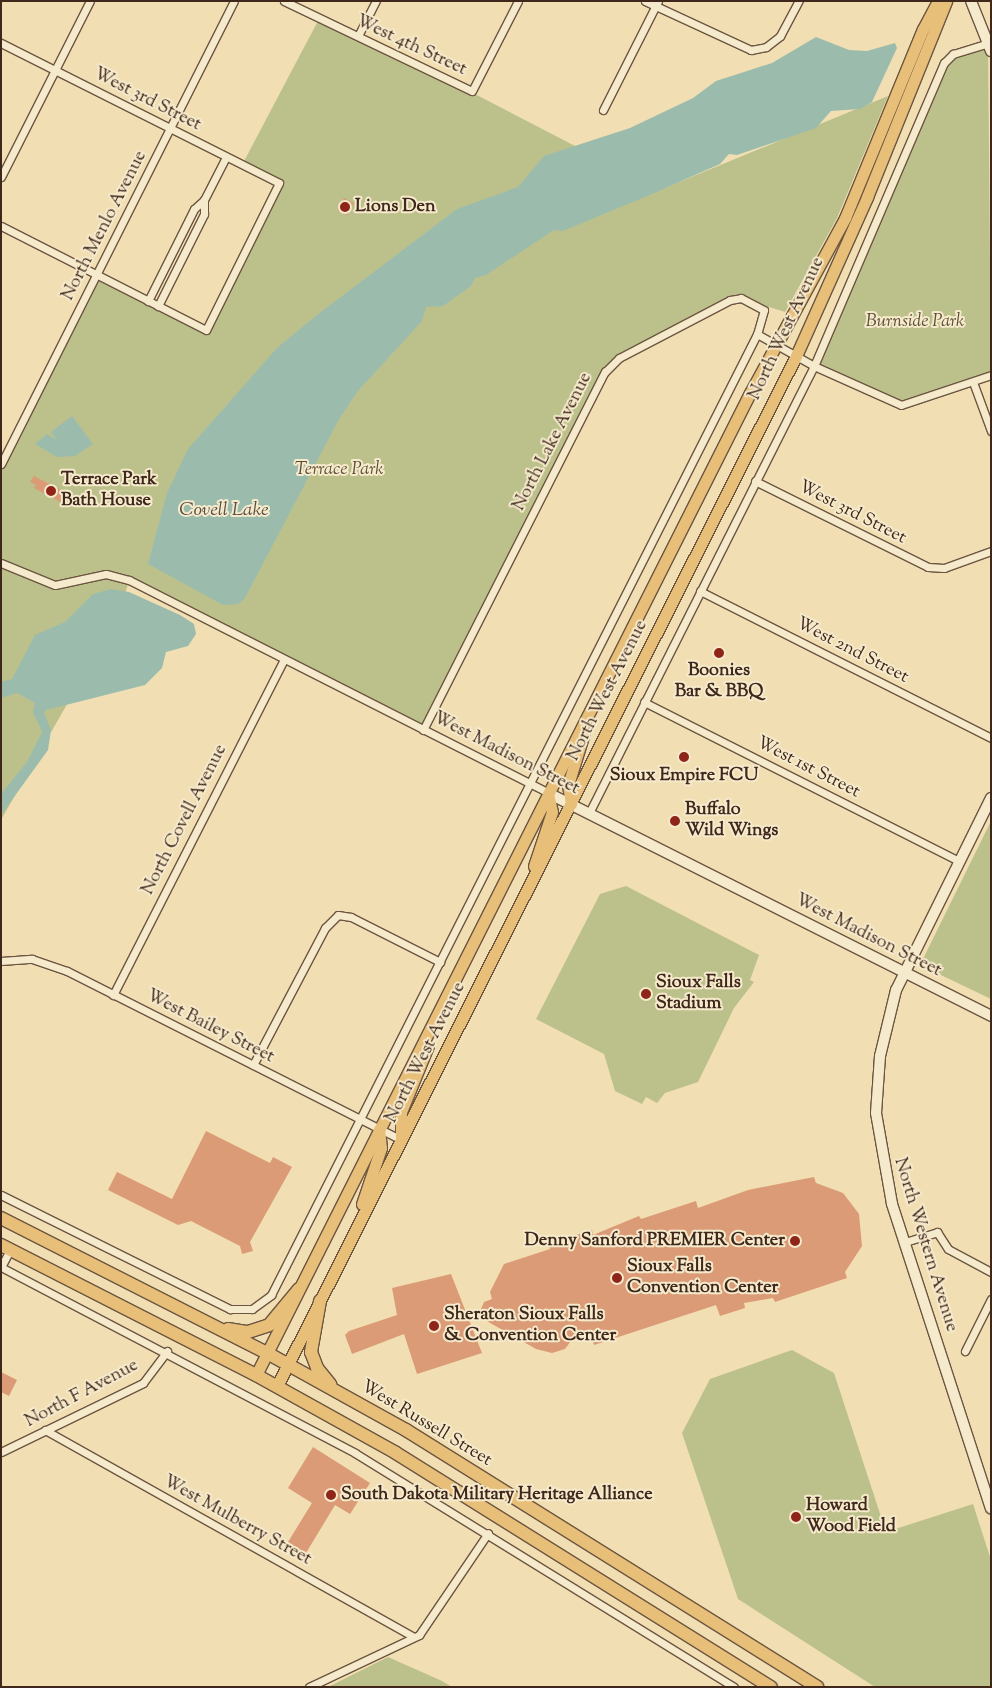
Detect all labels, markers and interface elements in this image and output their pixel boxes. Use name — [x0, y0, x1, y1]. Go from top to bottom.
street label: West 4th Street — [352, 11, 470, 81]
street label: West 3rd Street — [90, 64, 204, 136]
street label: North Menlo Avenue — [58, 147, 152, 305]
place label: Lions Den — [355, 196, 436, 218]
marker: Lions Den — [339, 201, 351, 213]
street label: North West Avenue — [744, 254, 830, 404]
park label: Burnside Park — [866, 311, 964, 333]
street label: North Lake Avenue — [509, 369, 597, 515]
park label: Terrace Park — [295, 459, 383, 481]
place label: Terrace Park Bath House — [61, 470, 157, 512]
street label: West 3rd Street — [795, 477, 909, 549]
marker: Terrace Park Bath House — [45, 485, 57, 497]
water label: Covell Lake — [179, 500, 269, 522]
street label: West 2nd Street — [792, 613, 912, 689]
street label: North West Avenue — [563, 617, 653, 765]
marker: Boonies Bar & BBQ — [713, 647, 725, 659]
place label: Boonies Bar & BBQ — [675, 661, 763, 704]
street label: West Madison Street — [429, 708, 583, 800]
street label: West 1st Street — [753, 733, 863, 803]
street label: North Covell Avenue — [138, 741, 232, 899]
marker: Sioux Empire FCU — [678, 751, 690, 763]
place label: Sioux Empire FCU — [610, 765, 758, 787]
place label: Buffalo Wild Wings — [685, 800, 778, 842]
marker: Buffalo Wild Wings — [669, 815, 681, 827]
street label: West Madison Street — [791, 890, 945, 982]
place label: Sioux Falls Stadium — [656, 973, 741, 1016]
street label: North West Avenue — [381, 979, 471, 1127]
street label: West Bailey Street — [142, 985, 278, 1069]
marker: Sioux Falls Stadium — [640, 988, 652, 1000]
street label: North Western Avenue — [888, 1155, 962, 1335]
place label: Denny Sanford PREMIER Center — [525, 1230, 785, 1252]
marker: Denny Sanford PREMIER Center — [789, 1235, 801, 1247]
place label: Sioux Falls Convention Center — [627, 1257, 778, 1300]
marker: Sioux Falls Convention Center — [611, 1272, 623, 1284]
place label: Sheraton Sioux Falls & Convention Center — [444, 1305, 616, 1348]
marker: Sheraton Sioux Falls & Convention Center — [428, 1320, 440, 1332]
street label: North F Avenue — [22, 1355, 142, 1433]
street label: West Russell Street — [356, 1376, 496, 1472]
street label: West Mulberry Street — [159, 1471, 315, 1571]
place label: South Dakota Military Heritage Alliance — [341, 1484, 653, 1506]
marker: South Dakota Military Heritage Alliance — [325, 1489, 337, 1501]
place label: Howard Wood Field — [806, 1496, 896, 1538]
marker: Howard Wood Field — [790, 1511, 802, 1523]

